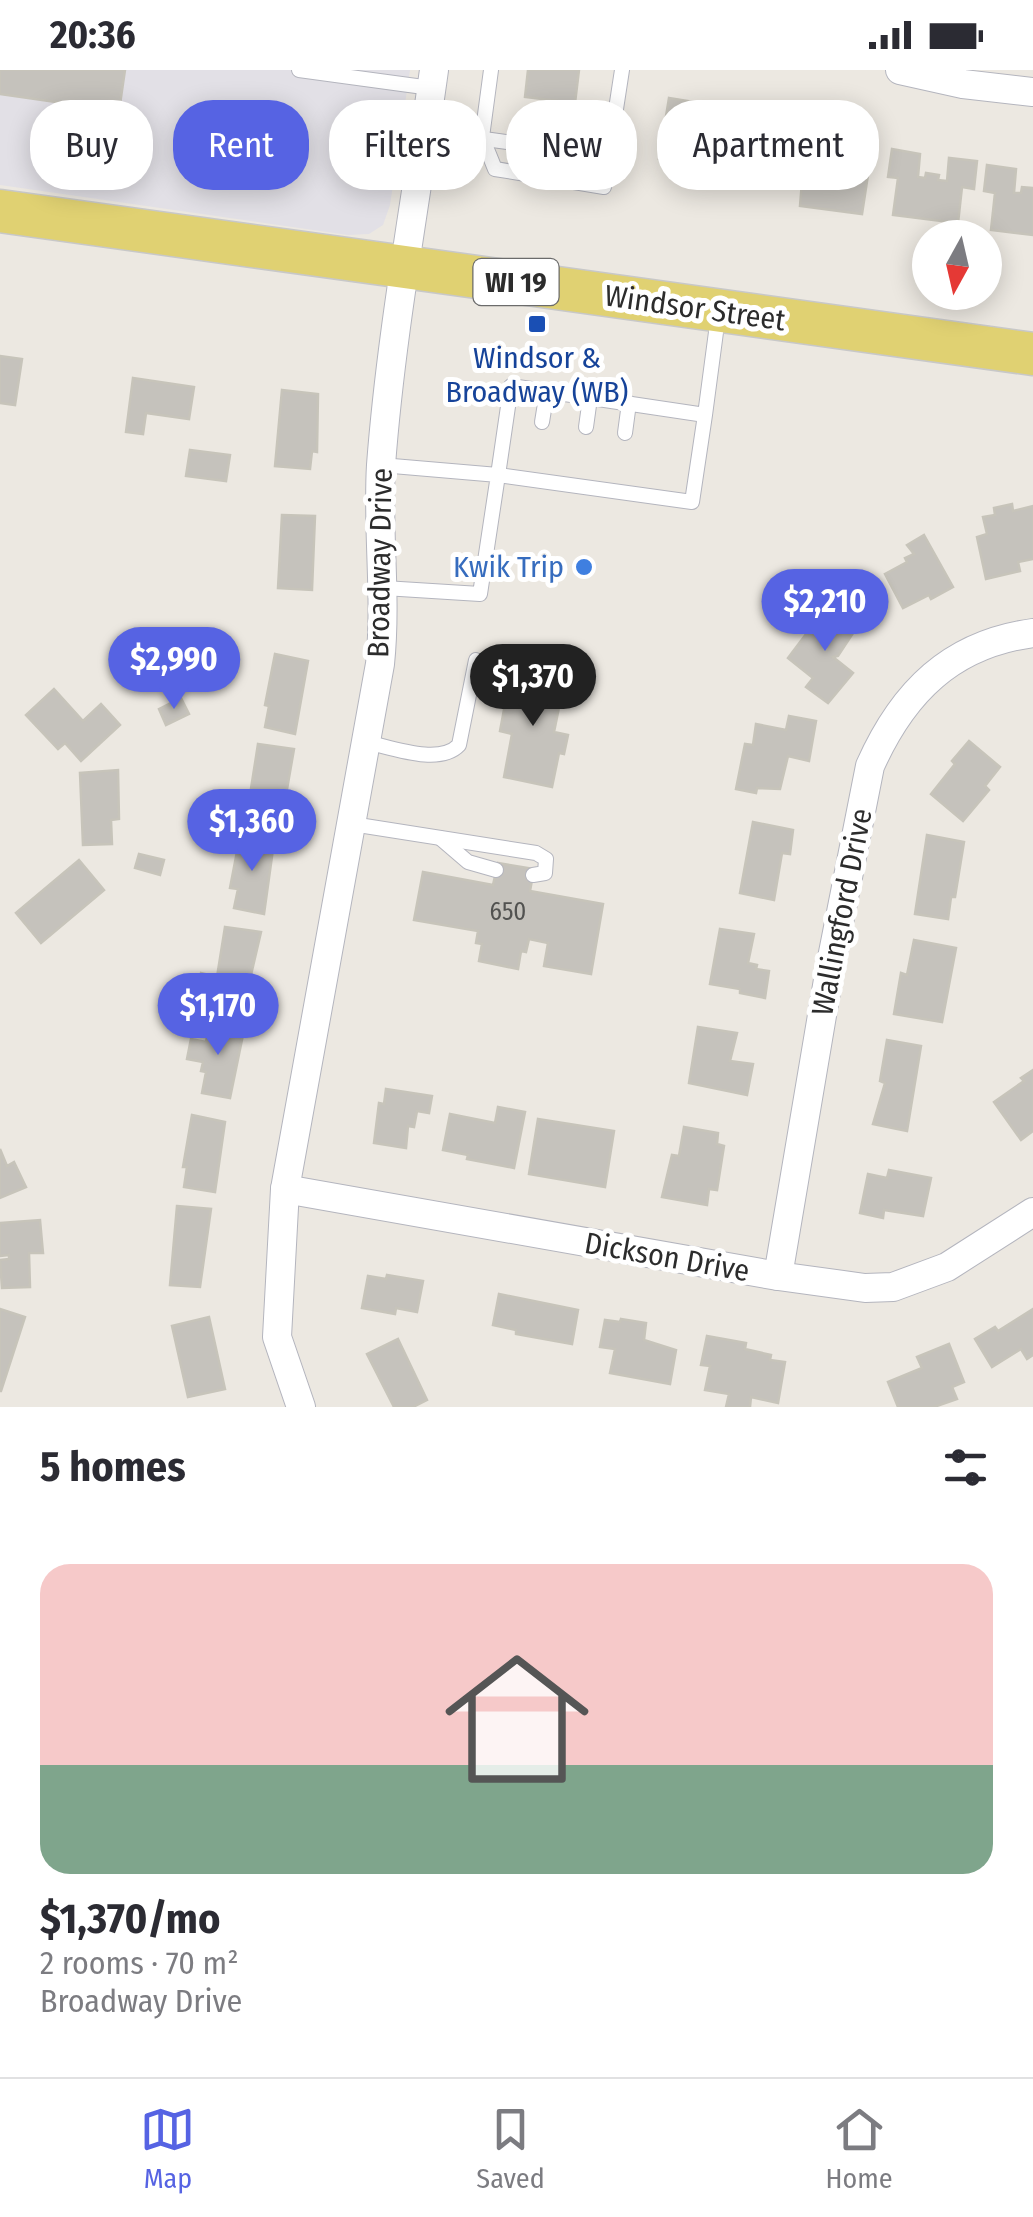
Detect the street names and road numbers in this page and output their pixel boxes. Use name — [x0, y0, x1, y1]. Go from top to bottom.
road number: WI 19 — [474, 259, 558, 305]
street label: Windsor Street — [602, 278, 788, 339]
street label: Broadway Drive — [360, 468, 400, 658]
street label: Wallingford Drive — [804, 805, 880, 1019]
street label: Dickson Drive — [582, 1225, 752, 1289]

